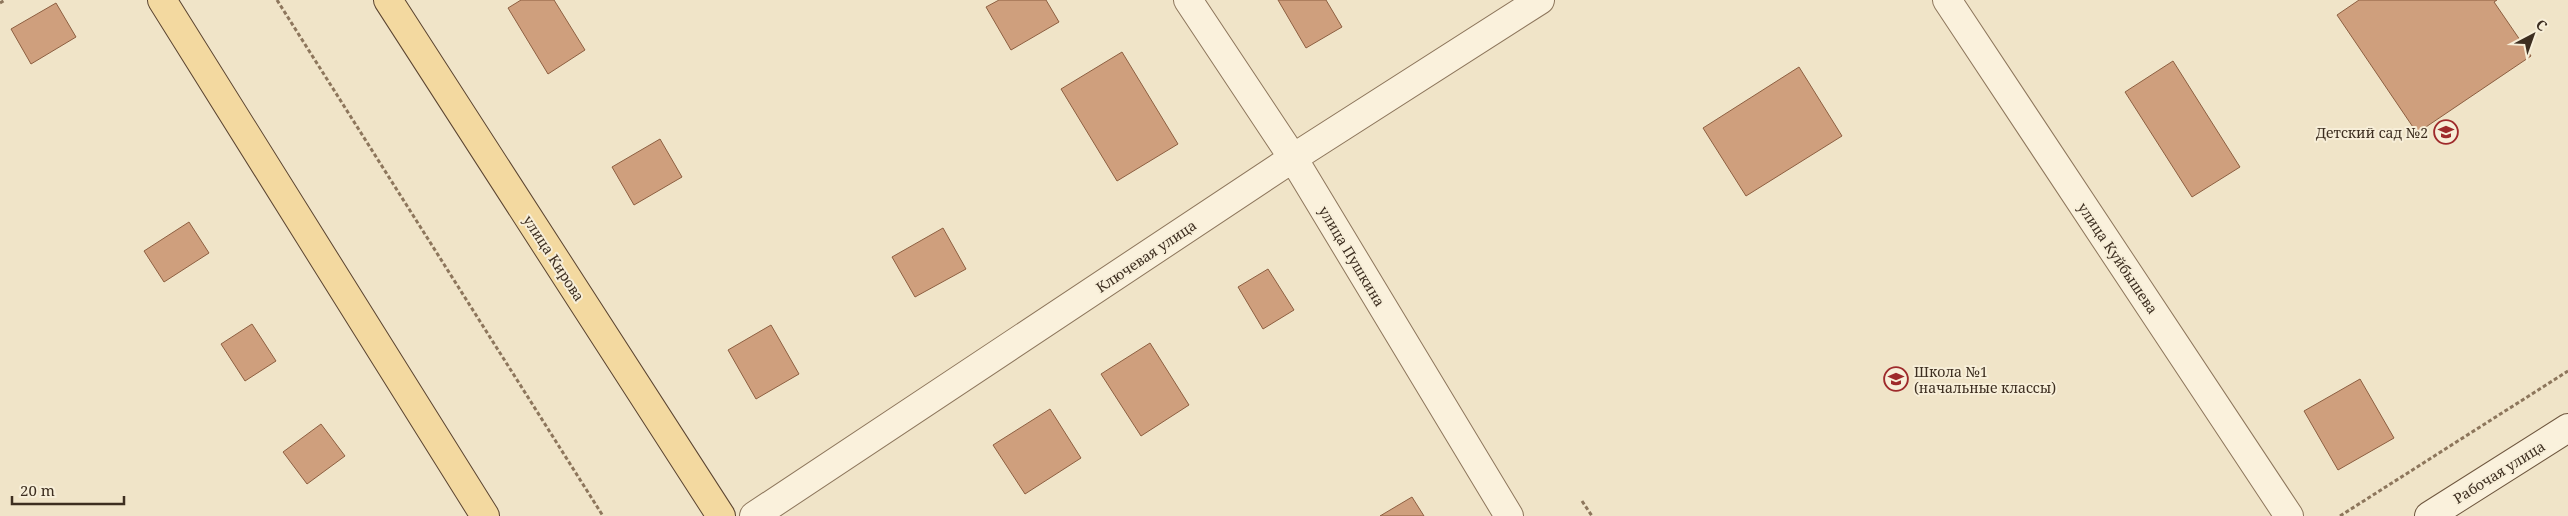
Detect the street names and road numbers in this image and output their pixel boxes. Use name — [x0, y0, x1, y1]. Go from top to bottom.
street label: улица Куйбышева — [2074, 199, 2162, 317]
street label: улица Пушкина — [1314, 202, 1390, 310]
street label: улица Кирова — [519, 211, 589, 305]
street label: Ключевая улица — [1092, 215, 1200, 297]
street label: Рабочая улица — [2450, 436, 2548, 508]

